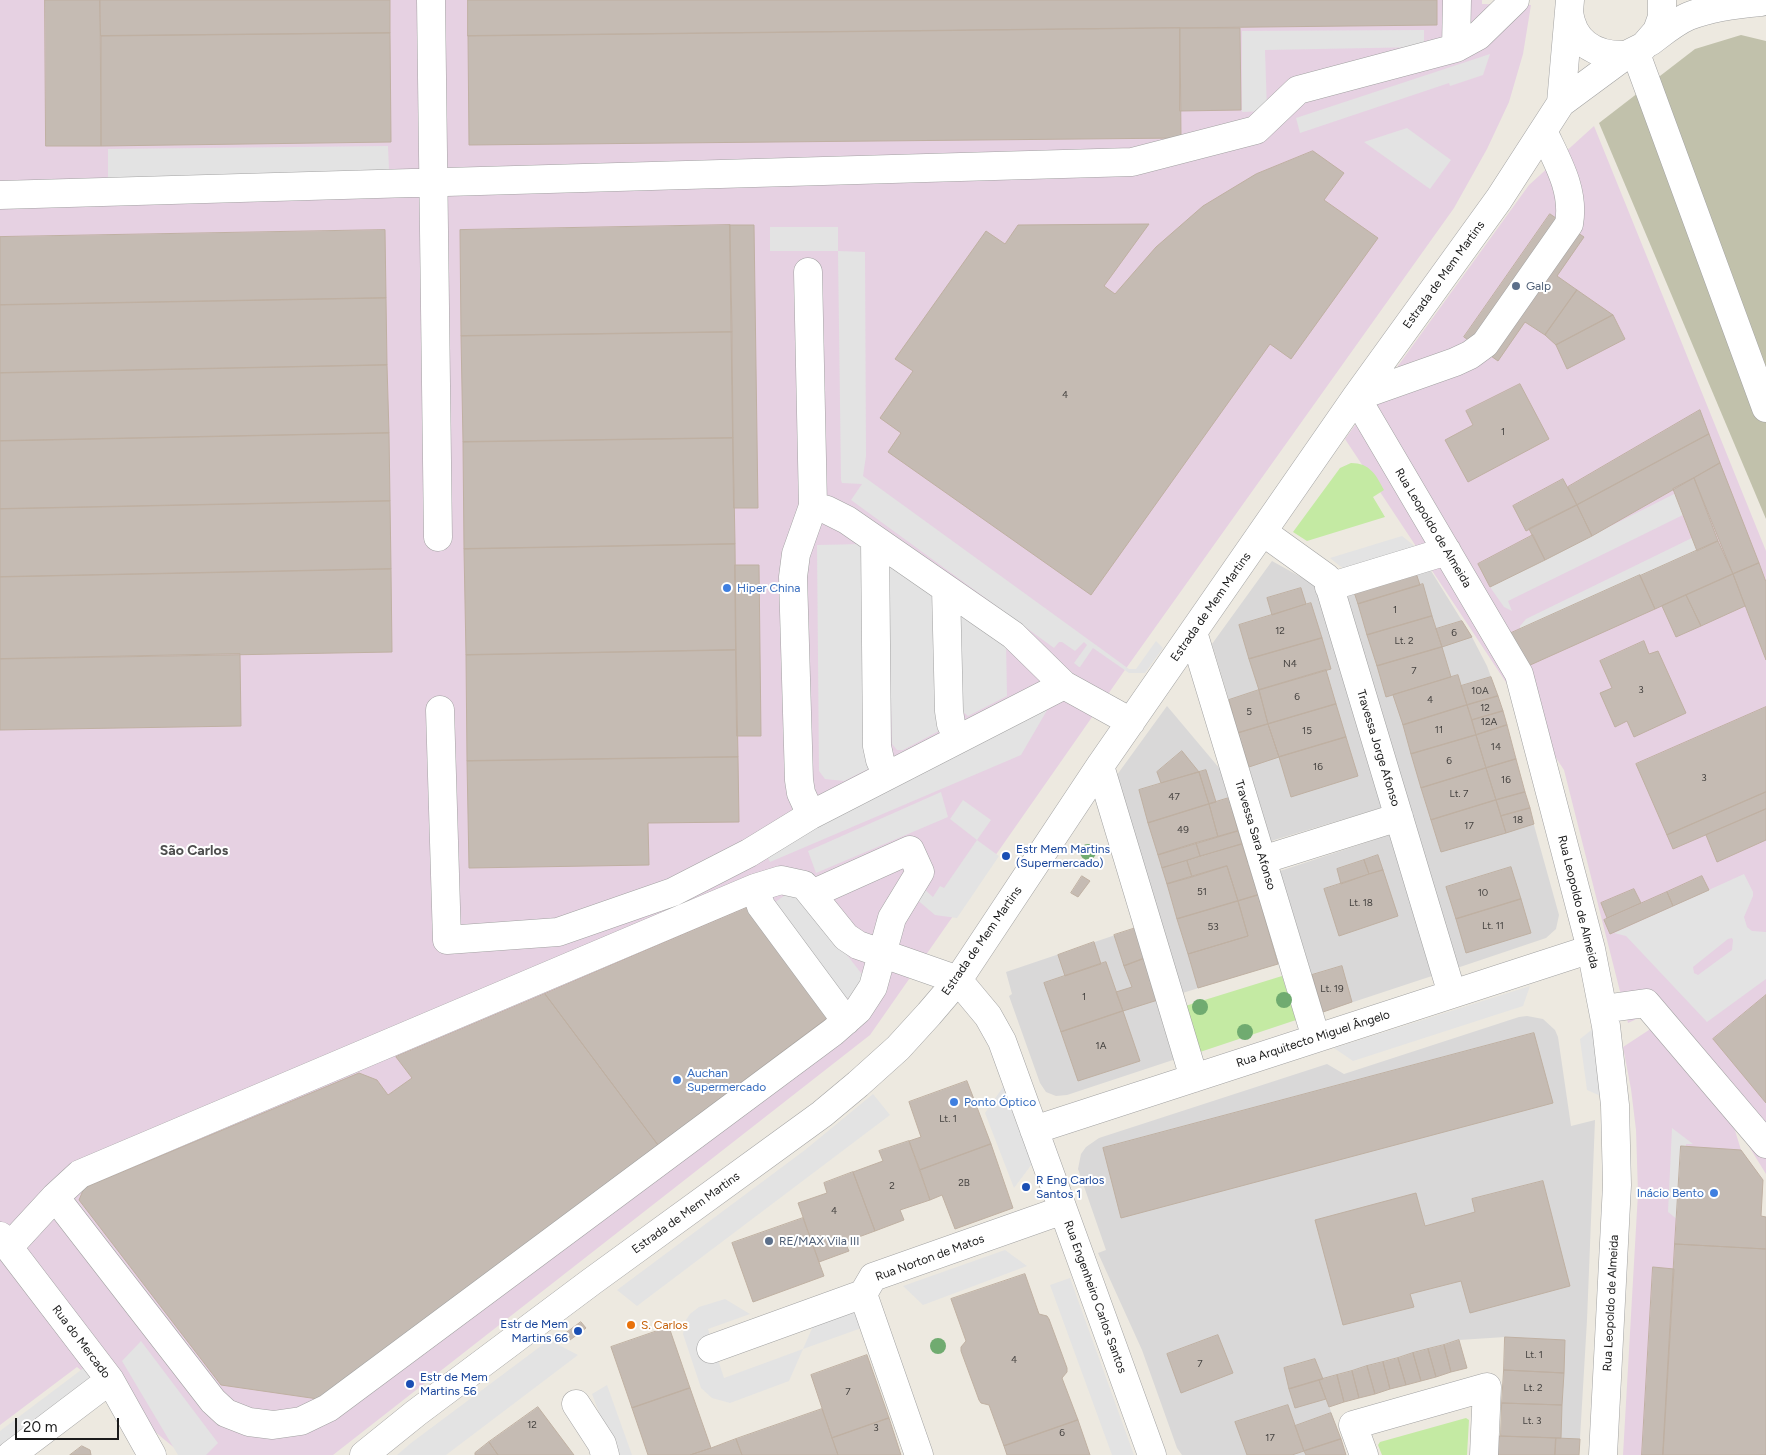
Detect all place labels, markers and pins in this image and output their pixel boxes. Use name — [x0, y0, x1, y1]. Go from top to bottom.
place label: Galp — [1526, 279, 1551, 293]
marker: Galp — [1510, 280, 1522, 292]
place label: Hiper China — [737, 581, 800, 595]
marker: Hiper China — [721, 582, 733, 594]
place label: Estr Mem Martins (Supermercado) — [1016, 842, 1110, 870]
marker: Estr Mem Martins (Supermercado) — [1000, 850, 1012, 862]
place label: Auchan Supermercado — [687, 1066, 766, 1094]
marker: Auchan Supermercado — [671, 1074, 683, 1086]
place label: Ponto Óptico — [964, 1095, 1036, 1109]
marker: Ponto Óptico — [948, 1096, 960, 1108]
place label: R Eng Carlos Santos 1 — [1036, 1173, 1104, 1201]
marker: R Eng Carlos Santos 1 — [1020, 1181, 1032, 1193]
place label: Inácio Bento — [1637, 1186, 1704, 1200]
marker: Inácio Bento — [1708, 1187, 1720, 1199]
place label: RE/MAX Vila III — [779, 1234, 859, 1248]
marker: RE/MAX Vila III — [763, 1235, 775, 1247]
place label: Estr de Mem Martins 66 — [500, 1317, 568, 1345]
place label: S. Carlos — [641, 1318, 688, 1332]
marker: S. Carlos — [625, 1319, 637, 1331]
marker: Estr de Mem Martins 66 — [572, 1325, 584, 1337]
place label: Estr de Mem Martins 56 — [420, 1370, 488, 1398]
marker: Estr de Mem Martins 56 — [404, 1378, 416, 1390]

